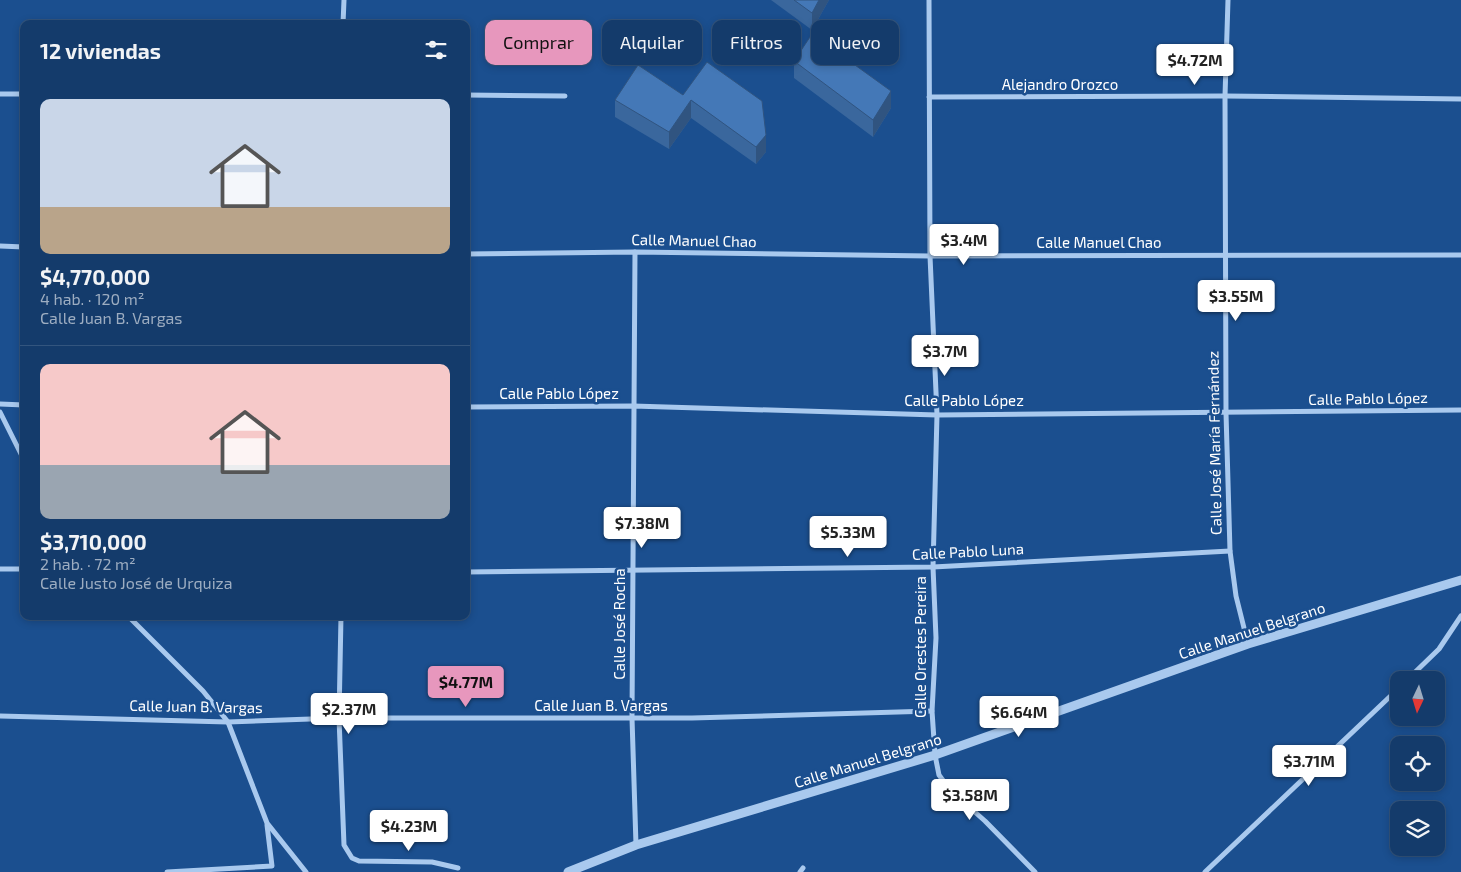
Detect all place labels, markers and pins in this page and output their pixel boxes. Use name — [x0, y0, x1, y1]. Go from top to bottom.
pin: $4.72M — [1154, 44, 1236, 86]
pin: $3.4M — [929, 224, 999, 266]
pin: $3.55M — [1195, 280, 1277, 322]
pin: $3.7M — [910, 334, 980, 377]
pin: $7.38M — [601, 506, 683, 549]
pin: $5.33M — [807, 516, 889, 558]
pin: $4.77M — [425, 666, 507, 708]
pin: $2.37M — [308, 692, 390, 735]
pin: $6.64M — [978, 696, 1060, 738]
pin: $3.71M — [1268, 744, 1350, 787]
pin: $3.58M — [929, 778, 1011, 821]
pin: $4.23M — [368, 810, 450, 852]

